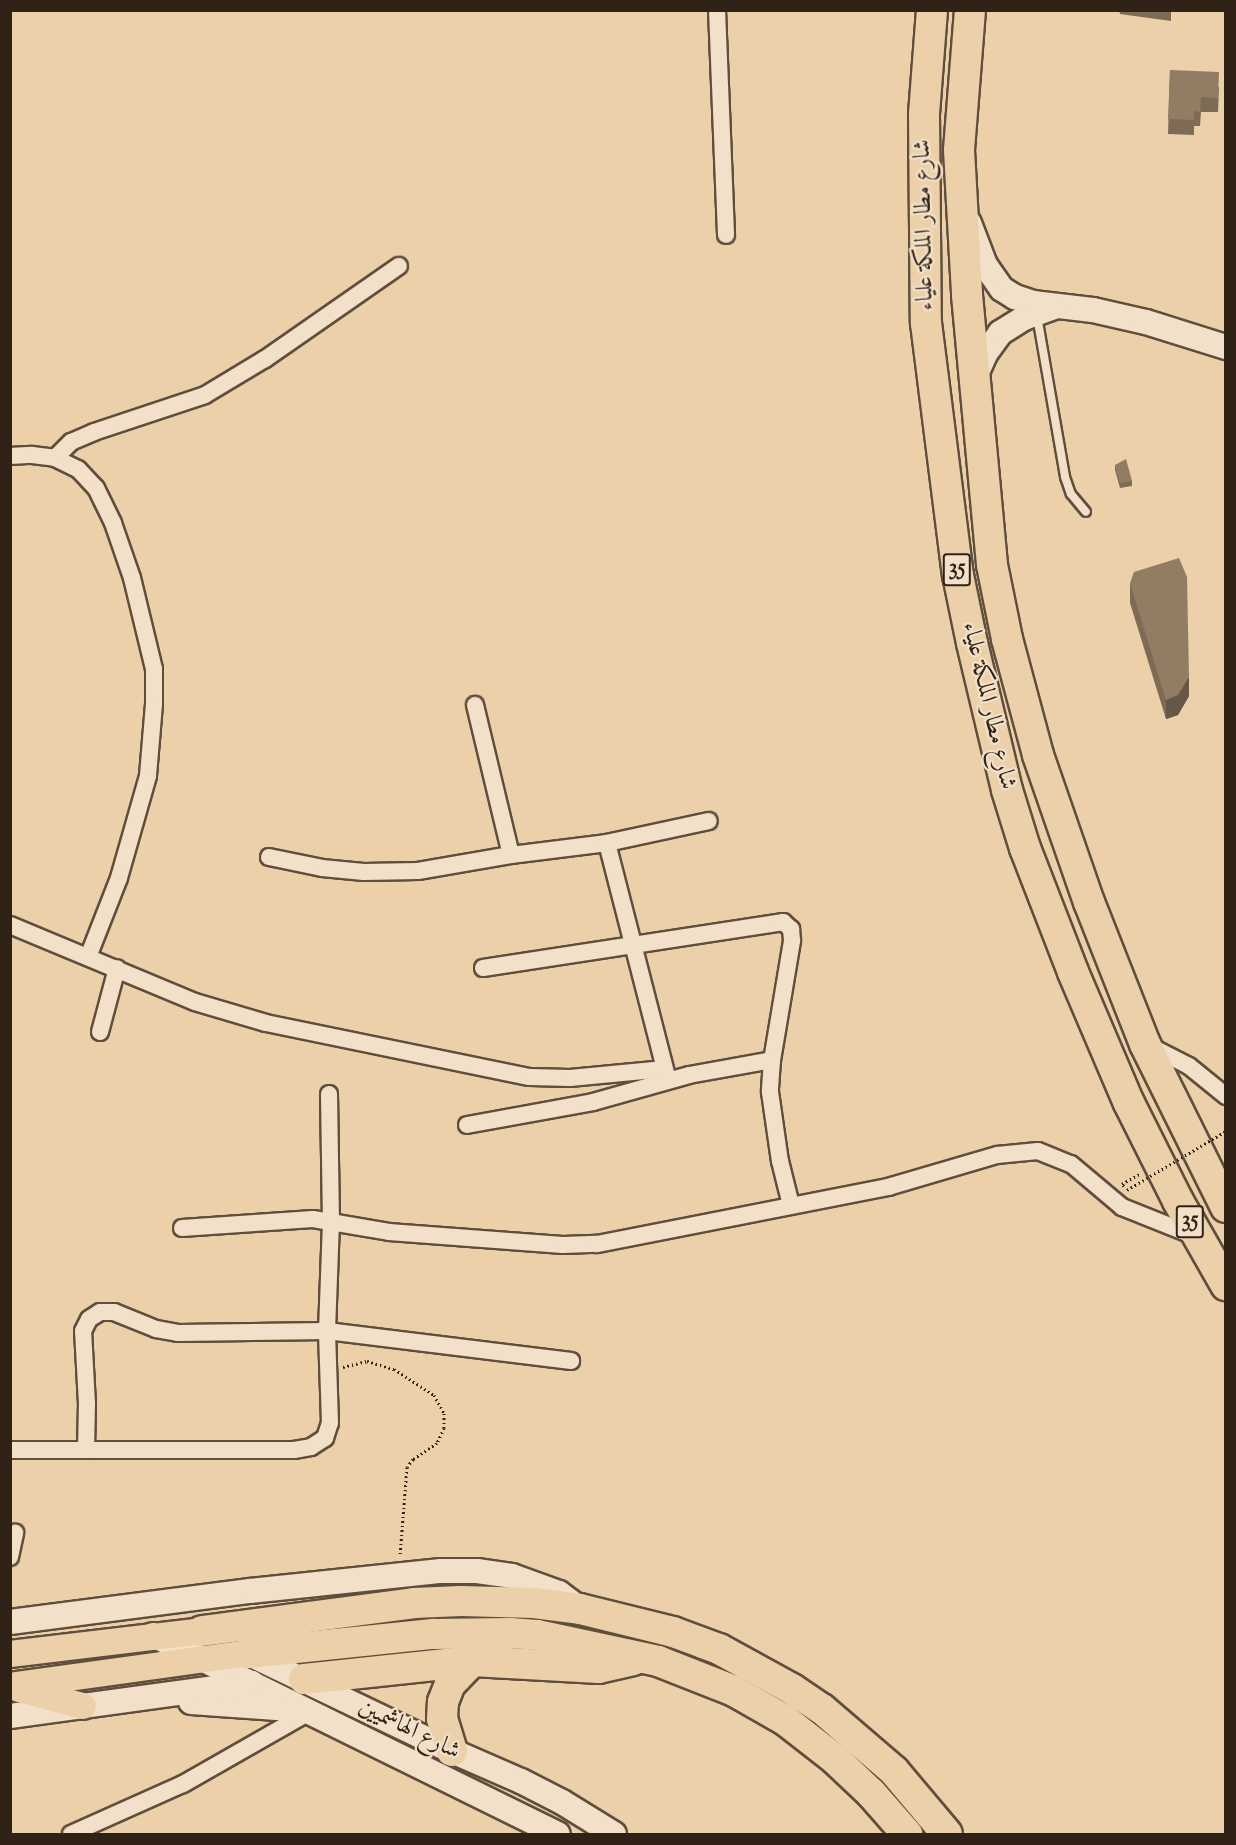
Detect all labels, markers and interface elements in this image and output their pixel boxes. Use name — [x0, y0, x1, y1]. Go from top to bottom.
street label: شارع مطار الملكة علياء — [909, 139, 941, 311]
road number: 35 — [942, 551, 972, 589]
street label: شارع مطار الملكة علياء — [955, 619, 1021, 793]
road number: 35 — [1175, 1203, 1205, 1241]
street label: شارع الهاشميين — [353, 1693, 465, 1767]

